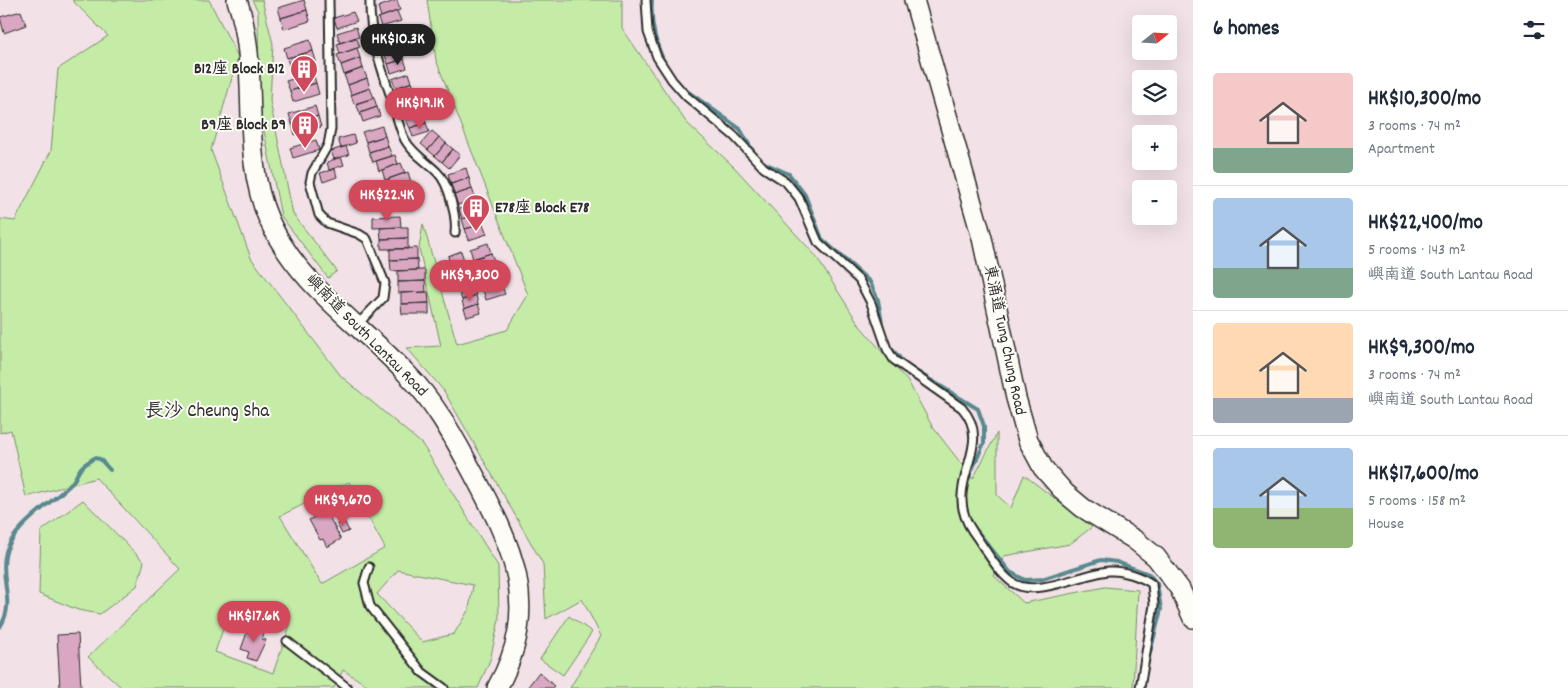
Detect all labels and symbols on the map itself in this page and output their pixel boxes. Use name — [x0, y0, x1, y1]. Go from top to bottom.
north arrow — [1132, 15, 1178, 60]
pin: HK$10.3K — [346, 23, 450, 66]
building icon: B12座 Block B12 — [289, 54, 319, 93]
place label: B12座 Block B12 — [194, 58, 285, 81]
pin: HK$19.1K — [368, 88, 472, 130]
building icon: B9座 Block B9 — [290, 110, 320, 149]
place label: B9座 Block B9 — [201, 114, 286, 137]
pin: HK$22.4K — [335, 180, 439, 222]
building icon: E78座 Block E78 — [461, 193, 491, 232]
place label: E78座 Block E78 — [495, 197, 590, 220]
pin: HK$9,300 — [418, 260, 522, 302]
street label: 東涌道 Tung Chung Road — [977, 263, 1031, 417]
street label: 嶼南道 South Lantau Road — [300, 270, 432, 402]
district label: 長沙 Cheung Sha — [145, 399, 270, 426]
pin: HK$9,670 — [291, 484, 395, 527]
pin: HK$17.6K — [202, 600, 306, 643]

